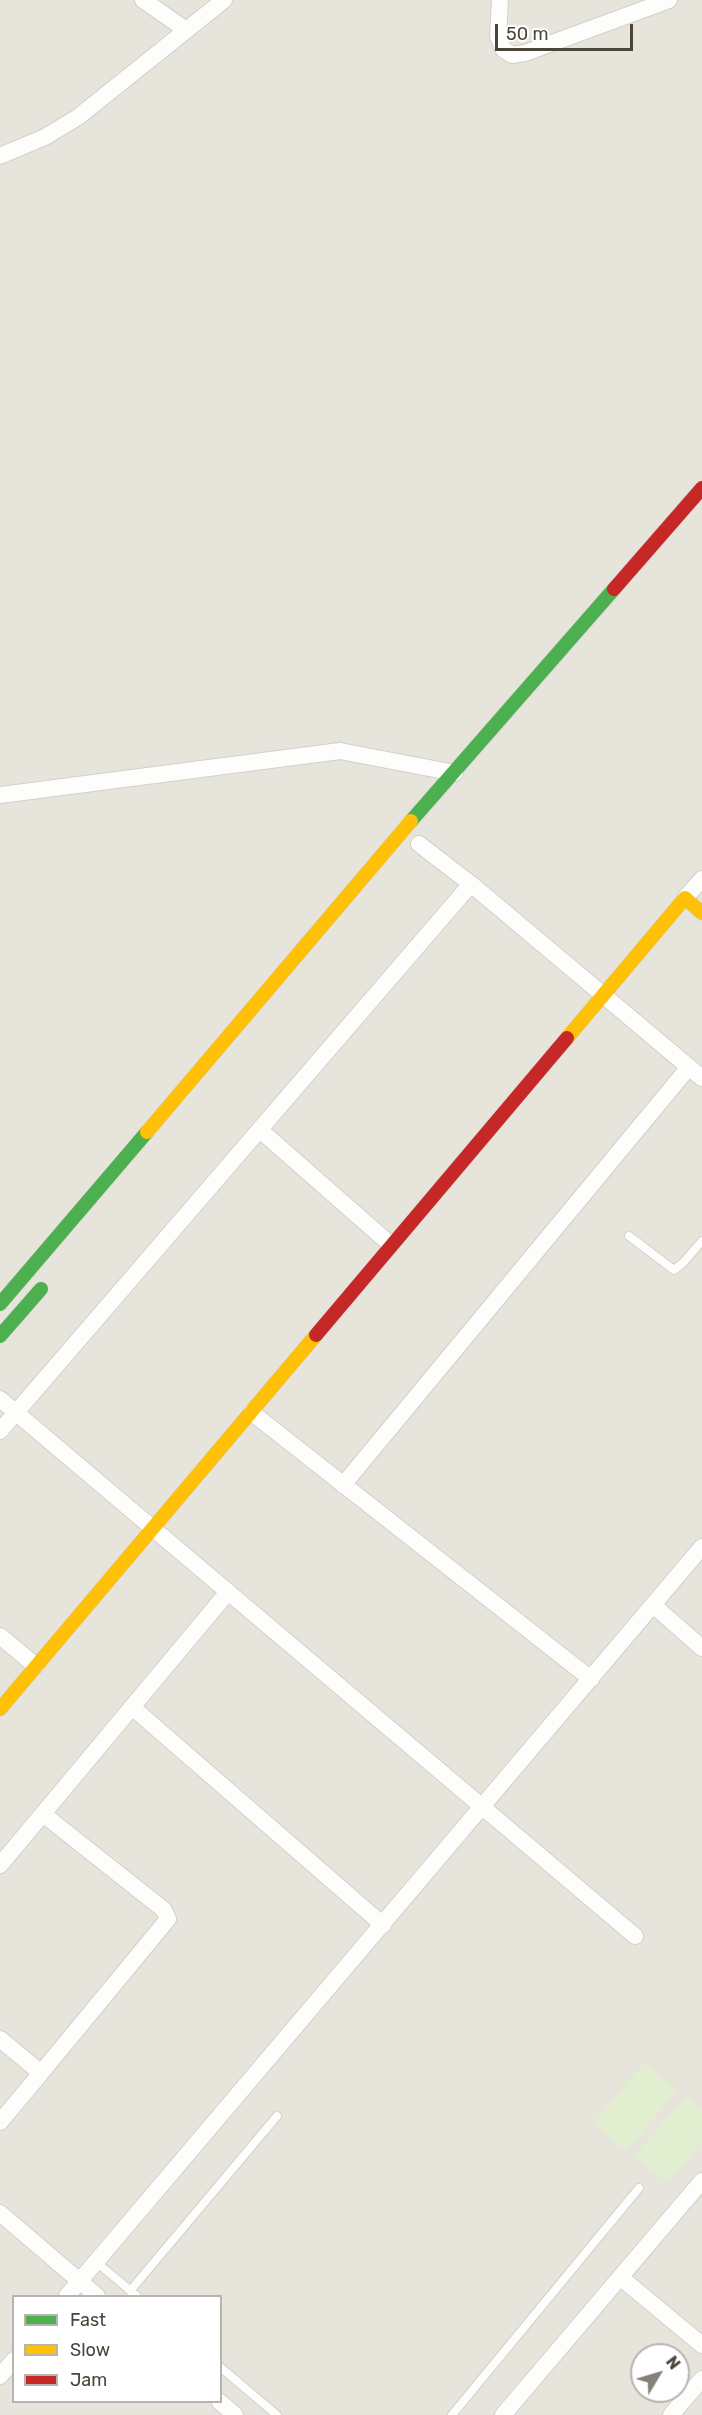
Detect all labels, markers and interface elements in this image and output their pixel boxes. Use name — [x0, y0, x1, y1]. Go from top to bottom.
scale bar — [498, 12, 636, 50]
text: 50 m — [506, 23, 549, 45]
legend — [12, 2295, 222, 2403]
text: Fast — [70, 2309, 106, 2331]
text: Slow — [70, 2339, 110, 2361]
north arrow — [630, 2343, 690, 2403]
text: N — [662, 2352, 684, 2373]
text: Jam — [70, 2369, 107, 2391]

